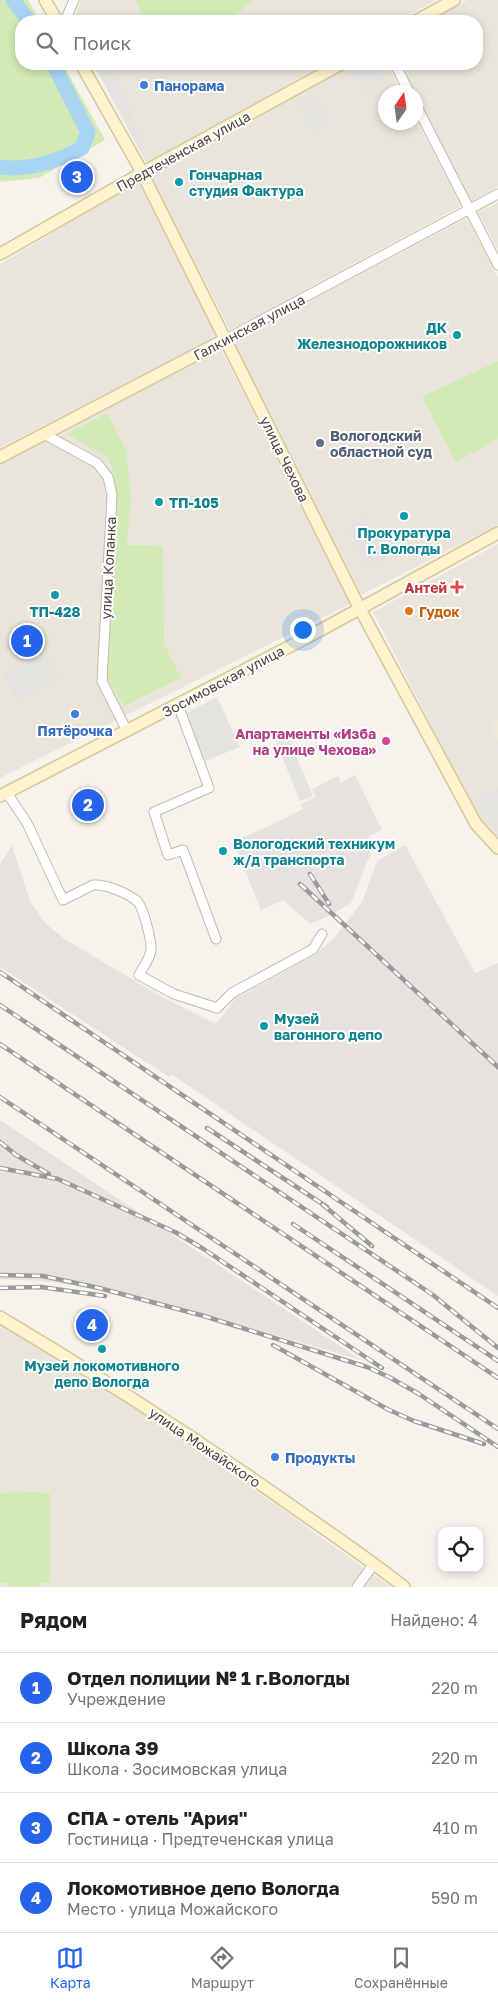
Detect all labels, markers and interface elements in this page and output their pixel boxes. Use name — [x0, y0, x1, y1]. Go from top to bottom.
search box — [15, 15, 483, 70]
icon: search — [33, 29, 61, 57]
text: Поиск — [73, 31, 132, 54]
place label: Панорама — [154, 77, 225, 94]
marker: Панорама — [138, 79, 150, 91]
north arrow — [378, 85, 423, 130]
street label: Предтеченская улица — [113, 107, 253, 195]
pin: 3 — [61, 158, 93, 196]
place label: Гончарная студия Фактура — [189, 166, 304, 199]
marker: Гончарная студия Фактура — [173, 176, 185, 188]
street label: Галкинская улица — [190, 290, 308, 364]
place label: ДК Железнодорожников — [297, 319, 448, 352]
marker: ДК Железнодорожников — [451, 329, 463, 341]
street label: улица Чехова — [257, 413, 313, 505]
place label: Вологодский областной суд — [330, 427, 432, 460]
marker: Вологодский областной суд — [314, 437, 326, 449]
place label: ТП-105 — [169, 494, 219, 511]
marker: ТП-105 — [153, 496, 165, 508]
marker: Прокуратура г. Вологды — [398, 510, 410, 522]
street label: улица Копанка — [97, 516, 119, 620]
place label: Прокуратура г. Вологды — [357, 524, 451, 557]
place label: Антей — [405, 579, 447, 596]
marker: Антей — [451, 581, 463, 593]
marker: ТП-428 — [49, 589, 61, 601]
place label: ТП-428 — [29, 603, 81, 620]
place label: Гудок — [419, 603, 460, 620]
marker: Гудок — [403, 605, 415, 617]
your location — [290, 617, 316, 643]
pin: 1 — [11, 622, 43, 660]
street label: Зосимовская улица — [159, 642, 287, 720]
marker: Пятёрочка — [69, 708, 81, 720]
place label: Пятёрочка — [37, 722, 113, 739]
place label: Апартаменты «Изба на улице Чехова» — [235, 725, 377, 758]
marker: Апартаменты «Изба на улице Чехова» — [380, 735, 392, 747]
pin: 2 — [72, 786, 104, 824]
place label: Вологодский техникум ж/д транспорта — [233, 835, 395, 868]
marker: Вологодский техникум ж/д транспорта — [217, 845, 229, 857]
place label: Музей вагонного депо — [274, 1010, 382, 1043]
marker: Музей вагонного депо — [258, 1020, 270, 1032]
pin: 4 — [76, 1306, 108, 1344]
marker: Музей локомотивного депо Вологда — [96, 1343, 108, 1355]
place label: Музей локомотивного депо Вологда — [24, 1357, 180, 1390]
street label: улица Можайского — [146, 1403, 264, 1491]
place label: Продукты — [285, 1449, 355, 1466]
marker: Продукты — [269, 1451, 281, 1463]
map controls — [438, 1527, 483, 1572]
button: locate — [438, 1527, 483, 1572]
text: Рядом — [20, 1607, 87, 1633]
text: Найдено: 4 — [390, 1610, 478, 1630]
text: Отдел полиции № 1 г.Вологды — [67, 1666, 350, 1689]
text: 1 — [32, 1678, 40, 1698]
text: 220 m — [431, 1678, 478, 1698]
text: Учреждение — [67, 1689, 166, 1709]
text: Школа 39 — [67, 1736, 159, 1759]
text: 2 — [31, 1748, 41, 1768]
text: 220 m — [431, 1748, 478, 1768]
text: Школа · Зосимовская улица — [67, 1759, 287, 1779]
text: СПА - отель "Ария" — [67, 1806, 247, 1829]
text: 3 — [31, 1818, 41, 1838]
text: 410 m — [432, 1818, 478, 1838]
text: Гостиница · Предтеченская улица — [67, 1829, 334, 1849]
text: Локомотивное депо Вологда — [67, 1876, 340, 1899]
text: 4 — [31, 1888, 41, 1908]
text: 590 m — [431, 1888, 478, 1908]
text: Место · улица Можайского — [67, 1899, 278, 1919]
tab: Карта — [50, 1944, 91, 1991]
tab: Маршрут — [191, 1944, 254, 1991]
tab: Сохранённые — [354, 1944, 448, 1991]

